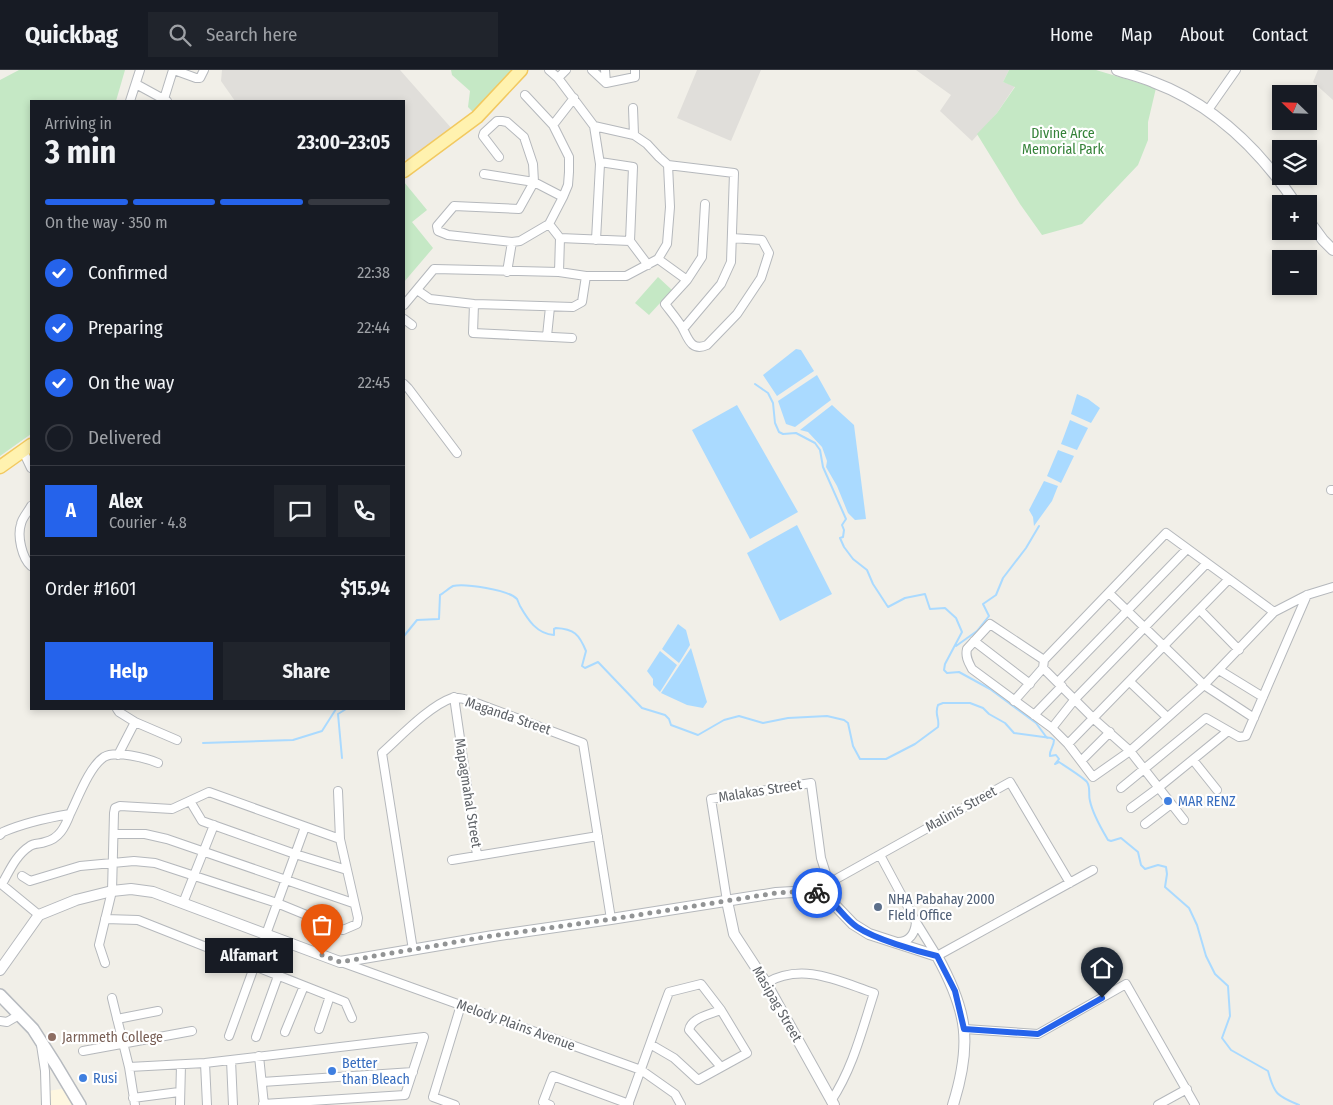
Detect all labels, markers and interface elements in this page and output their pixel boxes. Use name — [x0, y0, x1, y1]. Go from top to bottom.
search box — [148, 12, 498, 57]
text: Quickbag — [25, 21, 118, 49]
icon: search — [166, 21, 194, 49]
text: Search here — [206, 23, 297, 46]
text: Home — [1050, 24, 1093, 46]
text: Map — [1121, 24, 1152, 46]
text: About — [1180, 24, 1224, 46]
text: Contact — [1252, 24, 1308, 46]
north arrow — [1272, 85, 1318, 130]
map controls — [1272, 85, 1317, 295]
text: Arriving in — [45, 114, 112, 133]
park label: Divine Arce Memorial Park — [1022, 125, 1104, 158]
text: 23:00–23:05 — [297, 131, 390, 154]
text: 3 min — [45, 133, 116, 171]
button: layers — [1272, 140, 1317, 185]
button: + — [1272, 195, 1317, 240]
text: On the way · 350 m — [45, 213, 167, 232]
button: − — [1272, 250, 1317, 295]
icon: check — [45, 259, 73, 287]
text: Confirmed — [88, 261, 168, 284]
text: 22:38 — [357, 263, 390, 282]
icon: check — [45, 314, 73, 342]
text: Preparing — [88, 316, 163, 339]
text: 22:44 — [357, 318, 390, 337]
icon: check — [45, 369, 73, 397]
text: On the way — [88, 371, 174, 394]
text: 22:45 — [358, 373, 390, 392]
text: Delivered — [88, 426, 162, 449]
button: chat — [274, 485, 326, 537]
button: phone — [338, 485, 390, 537]
text: Alex — [109, 490, 143, 513]
text: A — [66, 499, 76, 522]
text: Courier · 4.8 — [109, 513, 187, 532]
text: Order #1601 — [45, 577, 136, 600]
text: $15.94 — [340, 577, 390, 600]
button: Help — [45, 642, 213, 700]
button: Share — [223, 642, 390, 700]
street label: Maganda Street — [463, 693, 553, 739]
street label: Mapagmahal Street — [451, 737, 485, 849]
street label: Malakas Street — [717, 776, 803, 806]
street label: Malinis Street — [923, 782, 1000, 835]
place label: MAR RENZ — [1178, 793, 1236, 810]
marker: MAR RENZ — [1162, 795, 1174, 807]
courier — [792, 868, 842, 918]
icon: bike — [803, 879, 831, 907]
place label: NHA Pabahay 2000 FIeld Office — [888, 891, 995, 924]
marker: NHA Pabahay 2000 FIeld Office — [872, 901, 884, 913]
pin — [301, 904, 343, 955]
icon: bag — [308, 911, 336, 939]
callout: Alfamart — [205, 938, 292, 972]
text: Alfamart — [220, 946, 278, 965]
pin — [1081, 947, 1123, 998]
icon: home — [1088, 954, 1116, 982]
street label: Masipag Street — [748, 963, 806, 1045]
street label: Melody Plains Avenue — [454, 996, 578, 1054]
place label: Jarmmeth College — [62, 1029, 163, 1046]
marker: Jarmmeth College — [46, 1031, 58, 1043]
place label: Better than Bleach — [342, 1055, 410, 1088]
marker: Better than Bleach — [326, 1065, 338, 1077]
place label: Rusi — [93, 1070, 117, 1087]
marker: Rusi — [77, 1072, 89, 1084]

